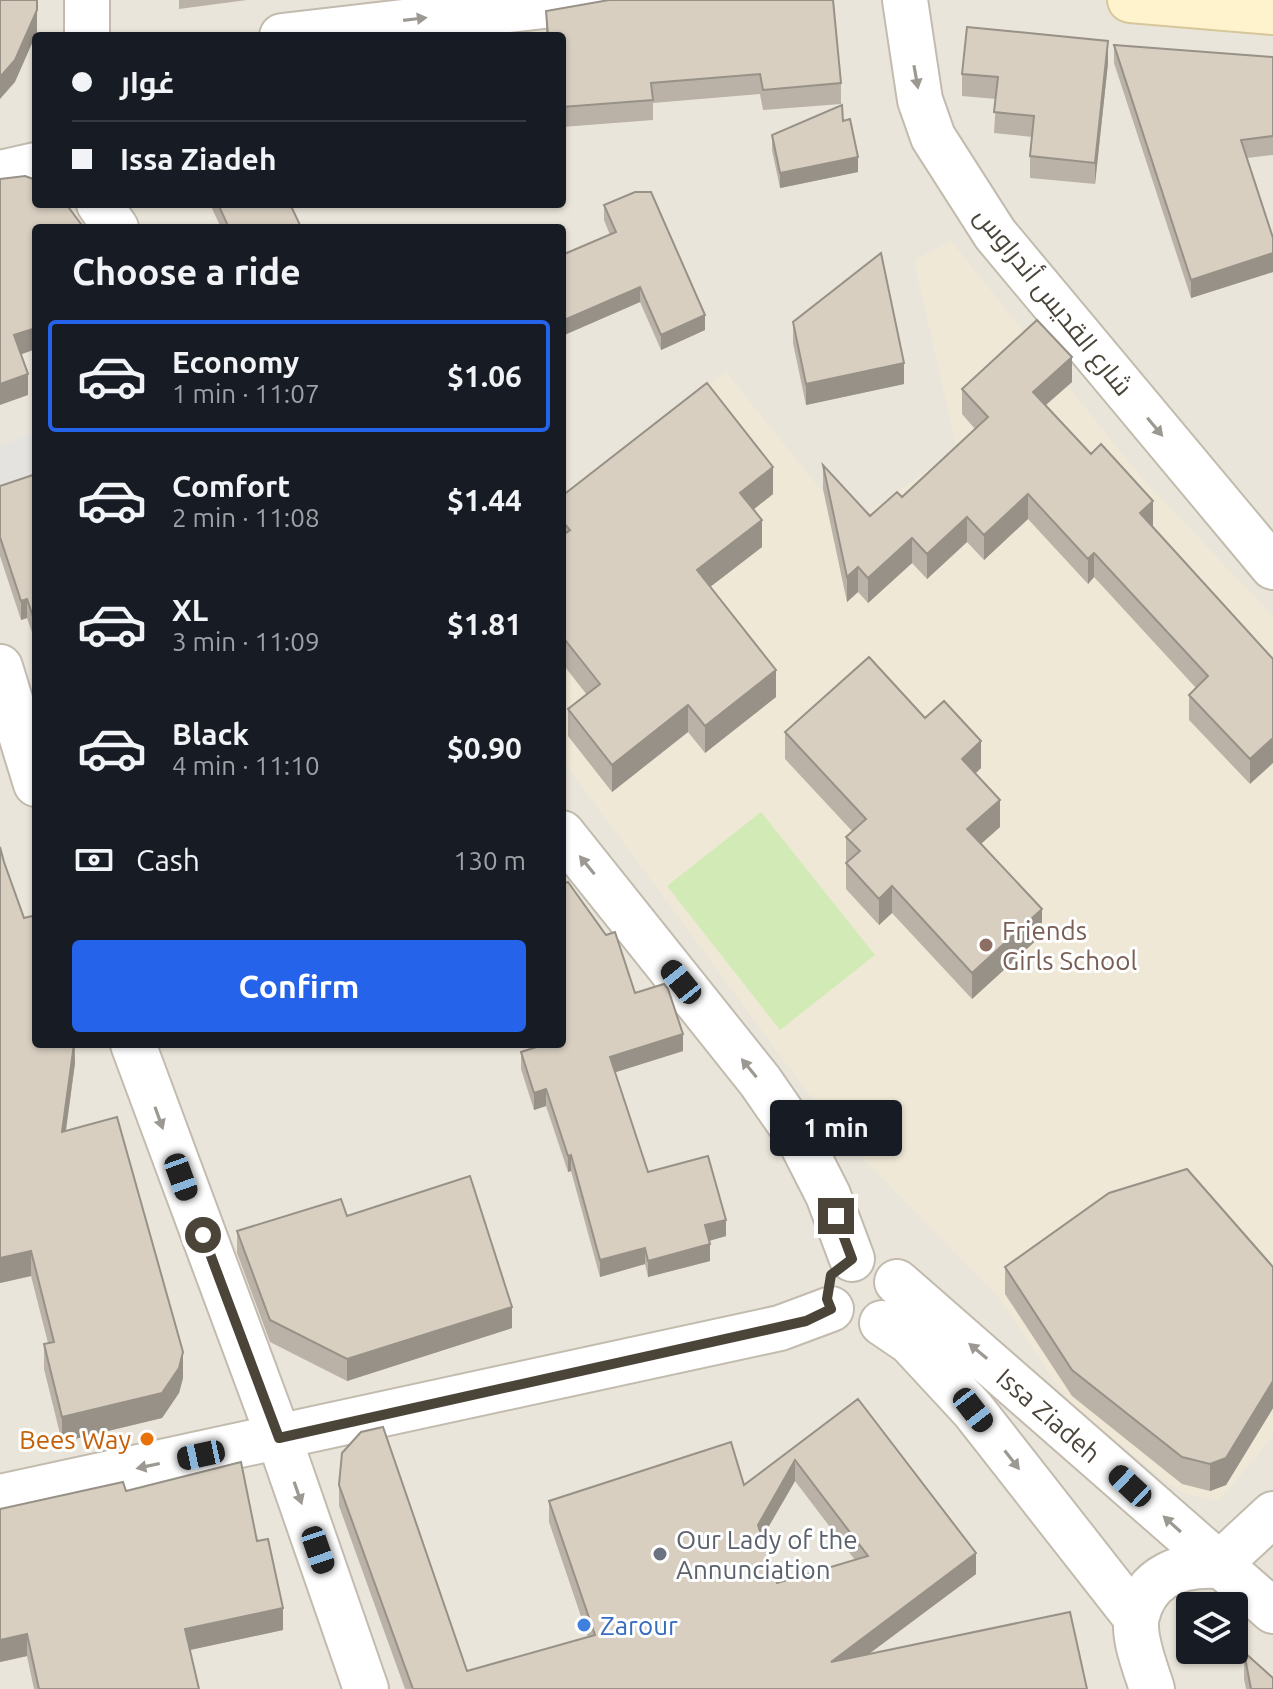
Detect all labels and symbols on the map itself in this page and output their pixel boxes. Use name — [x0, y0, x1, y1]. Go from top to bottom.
one-way arrow — [403, 12, 428, 25]
one-way arrow — [911, 65, 923, 90]
street label: شارع القديس أندراوس — [967, 200, 1140, 403]
one-way arrow — [1146, 416, 1163, 436]
one-way arrow — [579, 855, 596, 875]
place label: Friends Girls School — [1002, 916, 1137, 975]
marker: Friends Girls School — [977, 936, 995, 954]
car — [657, 956, 705, 1008]
one-way arrow — [742, 1058, 758, 1078]
callout: 1 min — [770, 1100, 902, 1156]
one-way arrow — [153, 1106, 166, 1130]
car — [162, 1150, 200, 1204]
route end — [818, 1198, 854, 1234]
route start — [185, 1217, 221, 1253]
one-way arrow — [968, 1343, 988, 1360]
street label: Issa Ziadeh — [991, 1362, 1107, 1468]
car — [949, 1384, 997, 1436]
place label: Bees Way — [19, 1425, 131, 1454]
marker: Bees Way — [138, 1430, 156, 1448]
car — [175, 1438, 227, 1472]
one-way arrow — [1003, 1450, 1019, 1470]
one-way arrow — [135, 1460, 160, 1473]
car — [1104, 1461, 1156, 1511]
one-way arrow — [292, 1481, 304, 1505]
one-way arrow — [1162, 1515, 1181, 1533]
car — [299, 1523, 337, 1577]
place label: Our Lady of the Annunciation — [676, 1525, 858, 1584]
marker: Our Lady of the Annunciation — [651, 1545, 669, 1563]
place label: Zarour — [600, 1611, 678, 1640]
marker: Zarour — [575, 1616, 593, 1634]

